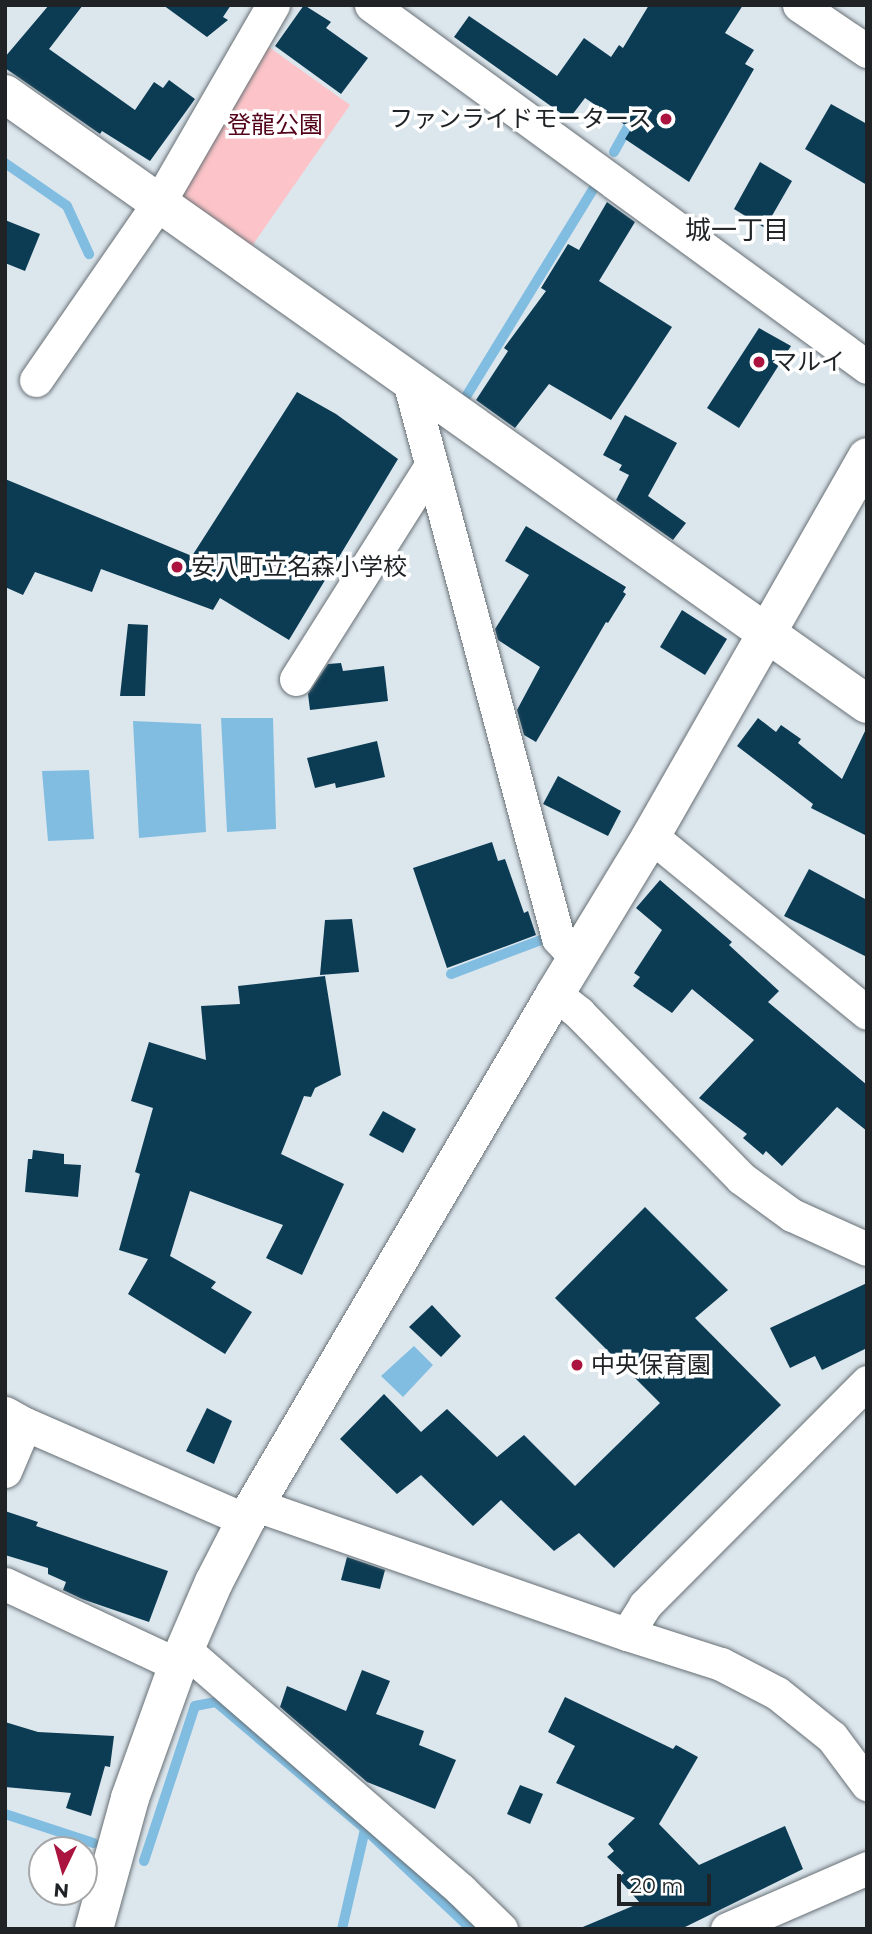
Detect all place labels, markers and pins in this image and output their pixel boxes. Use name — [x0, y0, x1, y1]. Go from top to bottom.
place label: ファンライドモータース — [388, 105, 652, 133]
marker: ファンライドモータース — [658, 111, 674, 127]
place label: マルイ — [773, 348, 845, 376]
marker: マルイ — [751, 354, 767, 370]
place label: 安八町立名森小学校 — [191, 553, 407, 581]
marker: 安八町立名森小学校 — [169, 559, 185, 575]
place label: 中央保育園 — [591, 1351, 711, 1379]
marker: 中央保育園 — [569, 1357, 585, 1373]

